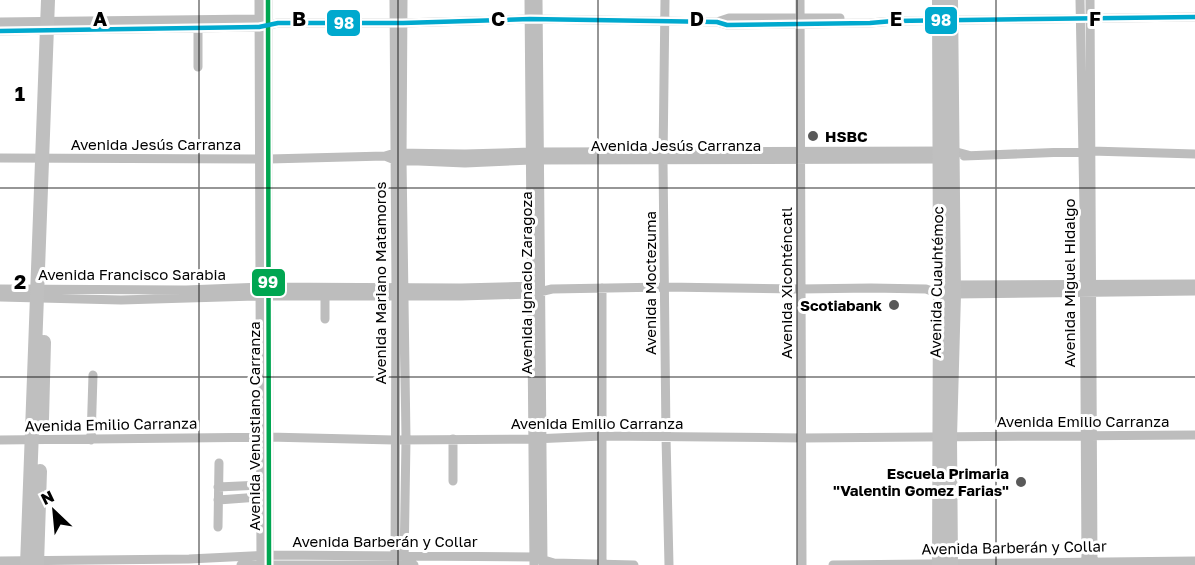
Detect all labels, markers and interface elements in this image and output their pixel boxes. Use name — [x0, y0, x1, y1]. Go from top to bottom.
text: A — [93, 6, 107, 30]
text: B — [292, 6, 306, 30]
text: C — [491, 6, 505, 30]
text: D — [690, 6, 704, 30]
text: E — [890, 6, 902, 30]
line badge: 98 — [924, 6, 958, 35]
text: F — [1089, 6, 1101, 30]
line badge: 98 — [326, 9, 361, 37]
text: 98 — [931, 10, 951, 30]
text: 98 — [334, 13, 354, 33]
text: 1 — [15, 81, 25, 105]
place label: HSBC — [825, 127, 868, 145]
marker: HSBC — [806, 129, 820, 143]
street label: Avenida Jesús Carranza — [71, 135, 241, 153]
street label: Avenida Jesús Carranza — [591, 136, 761, 154]
street label: Avenida Mariano Matamoros — [371, 181, 389, 384]
street label: Avenida Ignacio Zaragoza — [517, 191, 535, 375]
street label: Avenida Miguel Hidalgo — [1060, 198, 1078, 368]
street label: Avenida Cuauhtémoc — [926, 206, 946, 358]
street label: Avenida Xicohténcatl — [777, 207, 795, 359]
street label: Avenida Moctezuma — [641, 211, 659, 355]
street label: Avenida Francisco Sarabia — [38, 265, 226, 283]
line badge: 99 — [251, 268, 286, 297]
text: 2 — [14, 269, 26, 293]
text: 99 — [258, 272, 278, 292]
place label: Scotiabank — [800, 296, 882, 314]
marker: Scotiabank — [887, 298, 901, 312]
street label: Avenida Venustiano Carranza — [245, 321, 263, 531]
street label: Avenida Emilio Carranza — [997, 412, 1169, 430]
street label: Avenida Emilio Carranza — [24, 413, 198, 435]
street label: Avenida Emilio Carranza — [511, 414, 683, 432]
place label: Escuela Primaria "Valentin Gomez Farias" — [833, 464, 1009, 499]
marker: Escuela Primaria "Valentin Gomez Farias" — [1014, 475, 1028, 489]
north arrow — [24, 481, 84, 541]
text: N — [38, 486, 57, 509]
street label: Avenida Barberán y Collar — [292, 532, 478, 550]
street label: Avenida Barberán y Collar — [921, 536, 1107, 558]

